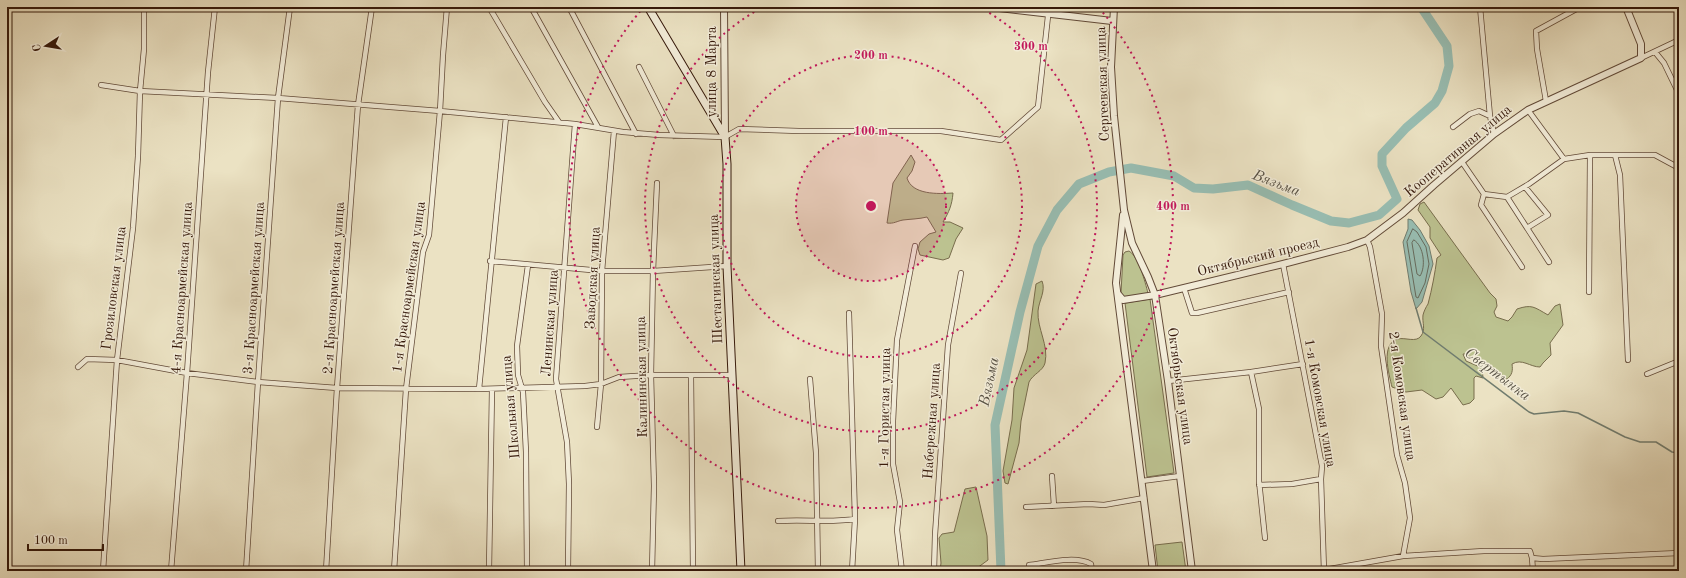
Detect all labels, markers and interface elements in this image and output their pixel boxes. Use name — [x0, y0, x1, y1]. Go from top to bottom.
north arrow — [26, 26, 66, 66]
street label: улица 8 Марта — [705, 26, 719, 118]
street label: Сергеевская улица — [1094, 26, 1112, 142]
text: 300 m — [1014, 41, 1048, 53]
text: С — [32, 43, 44, 52]
text: 200 m — [854, 50, 888, 62]
street label: Кооперативная улица — [1402, 102, 1514, 200]
text: 100 m — [854, 126, 888, 138]
water label: Вязьма — [1249, 168, 1302, 200]
centre of rings — [864, 199, 878, 213]
street label: 1-я Красноармейская улица — [390, 200, 428, 374]
street label: 4-я Красноармейская улица — [169, 201, 195, 375]
street label: 3-я Красноармейская улица — [241, 201, 267, 375]
street label: 2-я Красноармейская улица — [321, 201, 347, 375]
text: 400 m — [1156, 201, 1190, 213]
street label: Шестагинская улица — [707, 214, 725, 344]
street label: Грозиловская улица — [99, 225, 129, 351]
street label: Заводская улица — [583, 226, 603, 330]
street label: Октябрьский проезд — [1196, 235, 1320, 279]
street label: Ленинская улица — [539, 269, 561, 377]
street label: Калининская улица — [634, 316, 650, 438]
street label: Октябрьская улица — [1165, 326, 1195, 446]
street label: 2-я Комовская улица — [1386, 330, 1418, 462]
street label: 1-я Комовская улица — [1302, 338, 1338, 469]
water label: Свертынка — [1461, 346, 1533, 404]
street label: 1-я Гористая улица — [877, 347, 893, 469]
street label: Школьная улица — [499, 355, 522, 459]
water label: Вязьма — [977, 356, 1002, 409]
street label: Набережная улица — [921, 362, 943, 480]
scale bar — [28, 526, 103, 552]
text: 100 m — [34, 535, 68, 547]

